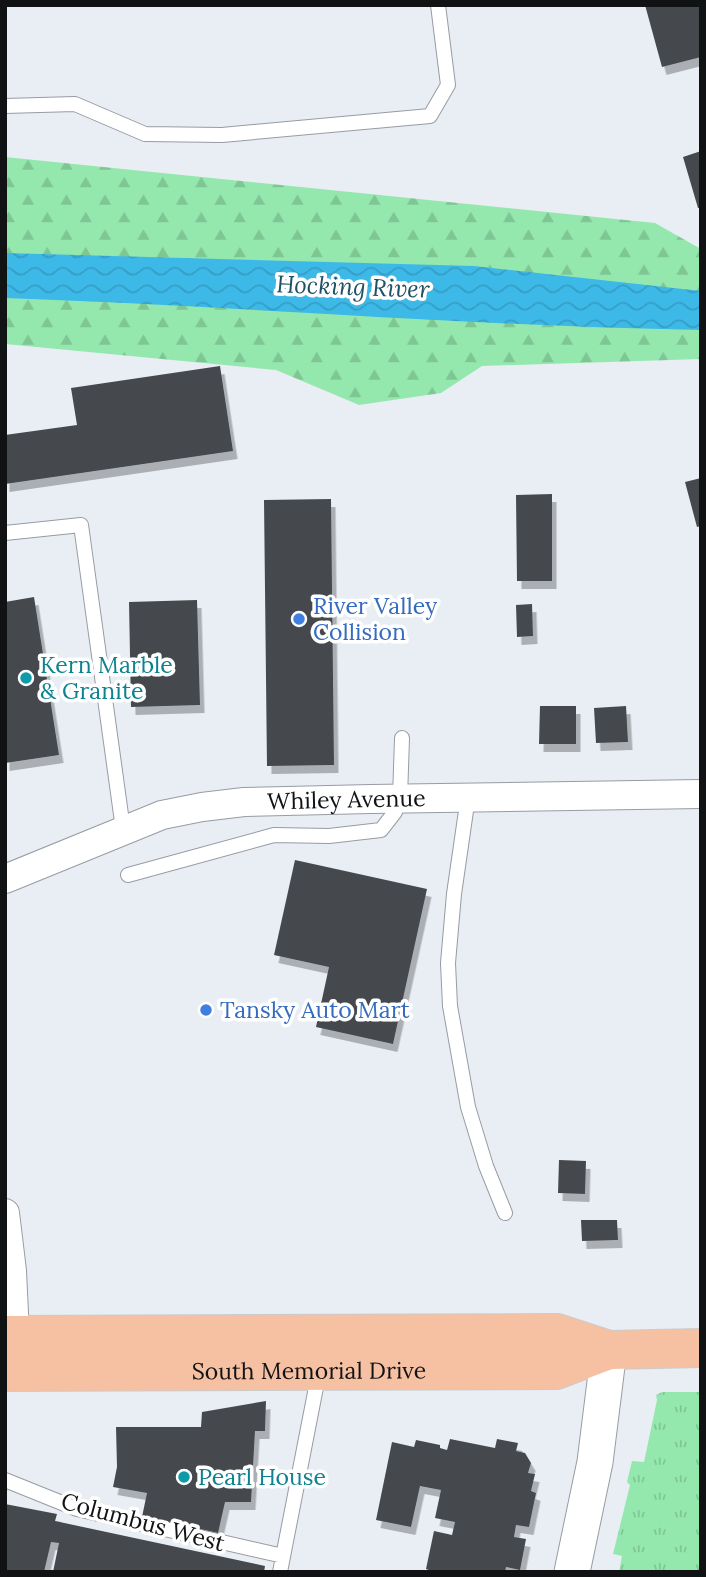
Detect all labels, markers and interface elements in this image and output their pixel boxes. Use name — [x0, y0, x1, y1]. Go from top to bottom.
water label: Hocking River — [276, 268, 430, 305]
place label: River Valley Collision — [313, 591, 438, 646]
marker: River Valley Collision — [291, 611, 307, 627]
place label: Kern Marble & Granite — [40, 650, 173, 705]
marker: Kern Marble & Granite — [18, 670, 34, 686]
street label: Whiley Avenue — [267, 783, 426, 815]
place label: Tansky Auto Mart — [220, 995, 410, 1024]
marker: Tansky Auto Mart — [198, 1002, 214, 1018]
street label: South Memorial Drive — [192, 1355, 426, 1385]
place label: Pearl House — [198, 1462, 326, 1491]
marker: Pearl House — [176, 1469, 192, 1485]
street label: Columbus West — [58, 1486, 228, 1557]

